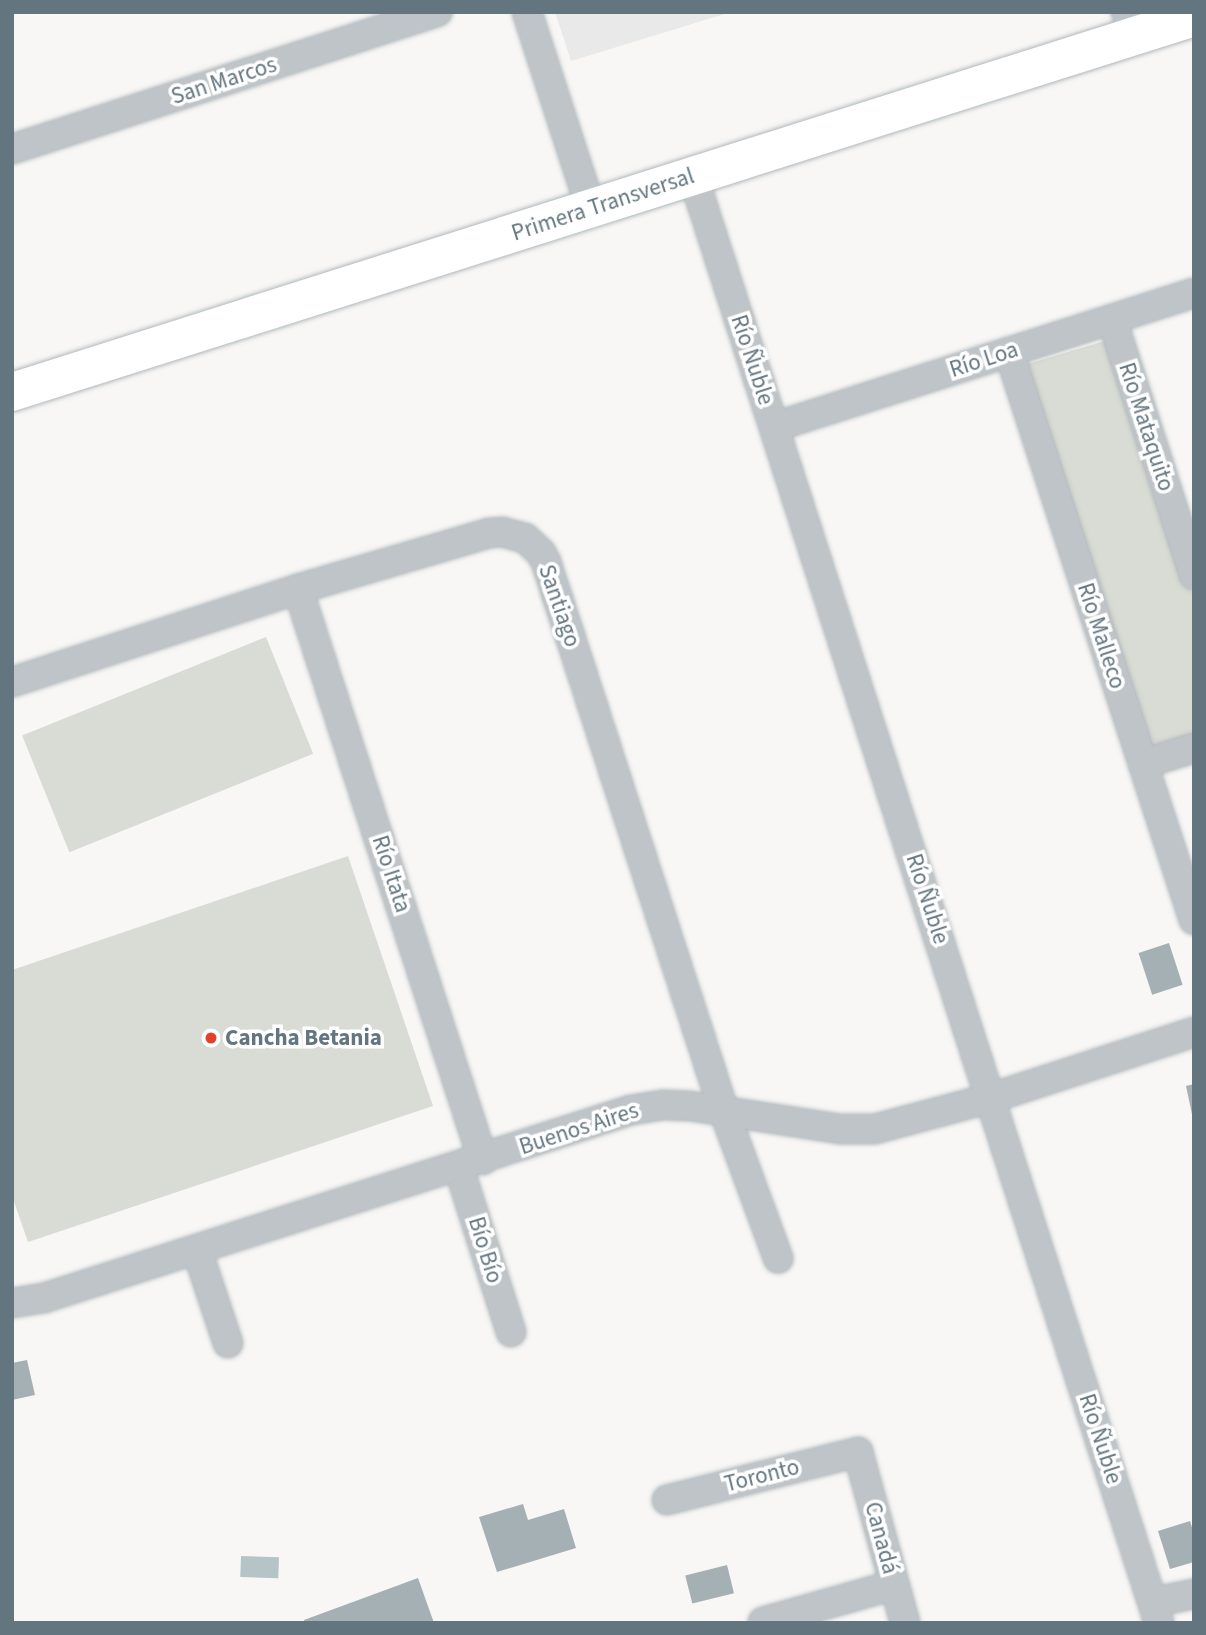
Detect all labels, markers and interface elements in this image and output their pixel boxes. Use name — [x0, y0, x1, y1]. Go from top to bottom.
street label: San Marcos — [168, 51, 280, 111]
street label: Primera Transversal — [508, 162, 698, 248]
street label: Río Ñuble — [724, 311, 780, 409]
street label: Río Loa — [946, 336, 1022, 384]
street label: Río Mataquito — [1112, 359, 1180, 495]
street label: Santiago — [532, 561, 586, 651]
street label: Río Malleco — [1071, 580, 1131, 692]
street label: Río Itata — [366, 832, 416, 916]
street label: Río Ñuble — [899, 850, 955, 948]
place label: Cancha Betania — [225, 1024, 382, 1052]
marker: Cancha Betania — [203, 1030, 219, 1046]
street label: Buenos Aires — [516, 1097, 642, 1161]
street label: Bío Bío — [462, 1214, 508, 1286]
street label: Río Ñuble — [1072, 1390, 1128, 1488]
street label: Toronto — [722, 1453, 802, 1499]
street label: Canadá — [858, 1499, 904, 1577]

